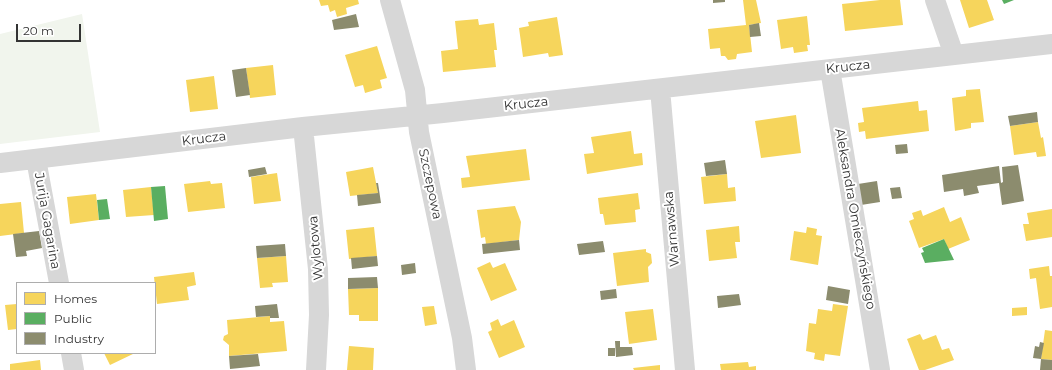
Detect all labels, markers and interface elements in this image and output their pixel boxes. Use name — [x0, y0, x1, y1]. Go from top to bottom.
scale bar — [18, 16, 83, 42]
text: 20 m — [23, 23, 54, 38]
street label: Krucza — [825, 57, 871, 77]
street label: Krucza — [503, 94, 549, 114]
street label: Aleksandra Omieczyńskiego — [831, 127, 879, 311]
street label: Krucza — [181, 129, 227, 149]
street label: Szczepowa — [415, 147, 445, 221]
street label: Jurija Gagarina — [31, 171, 63, 271]
street label: Warnawska — [661, 191, 683, 267]
street label: Wylotowa — [305, 215, 327, 281]
legend — [16, 282, 156, 354]
text: Homes — [54, 291, 97, 306]
text: Public — [54, 311, 92, 326]
text: Industry — [54, 331, 104, 346]

